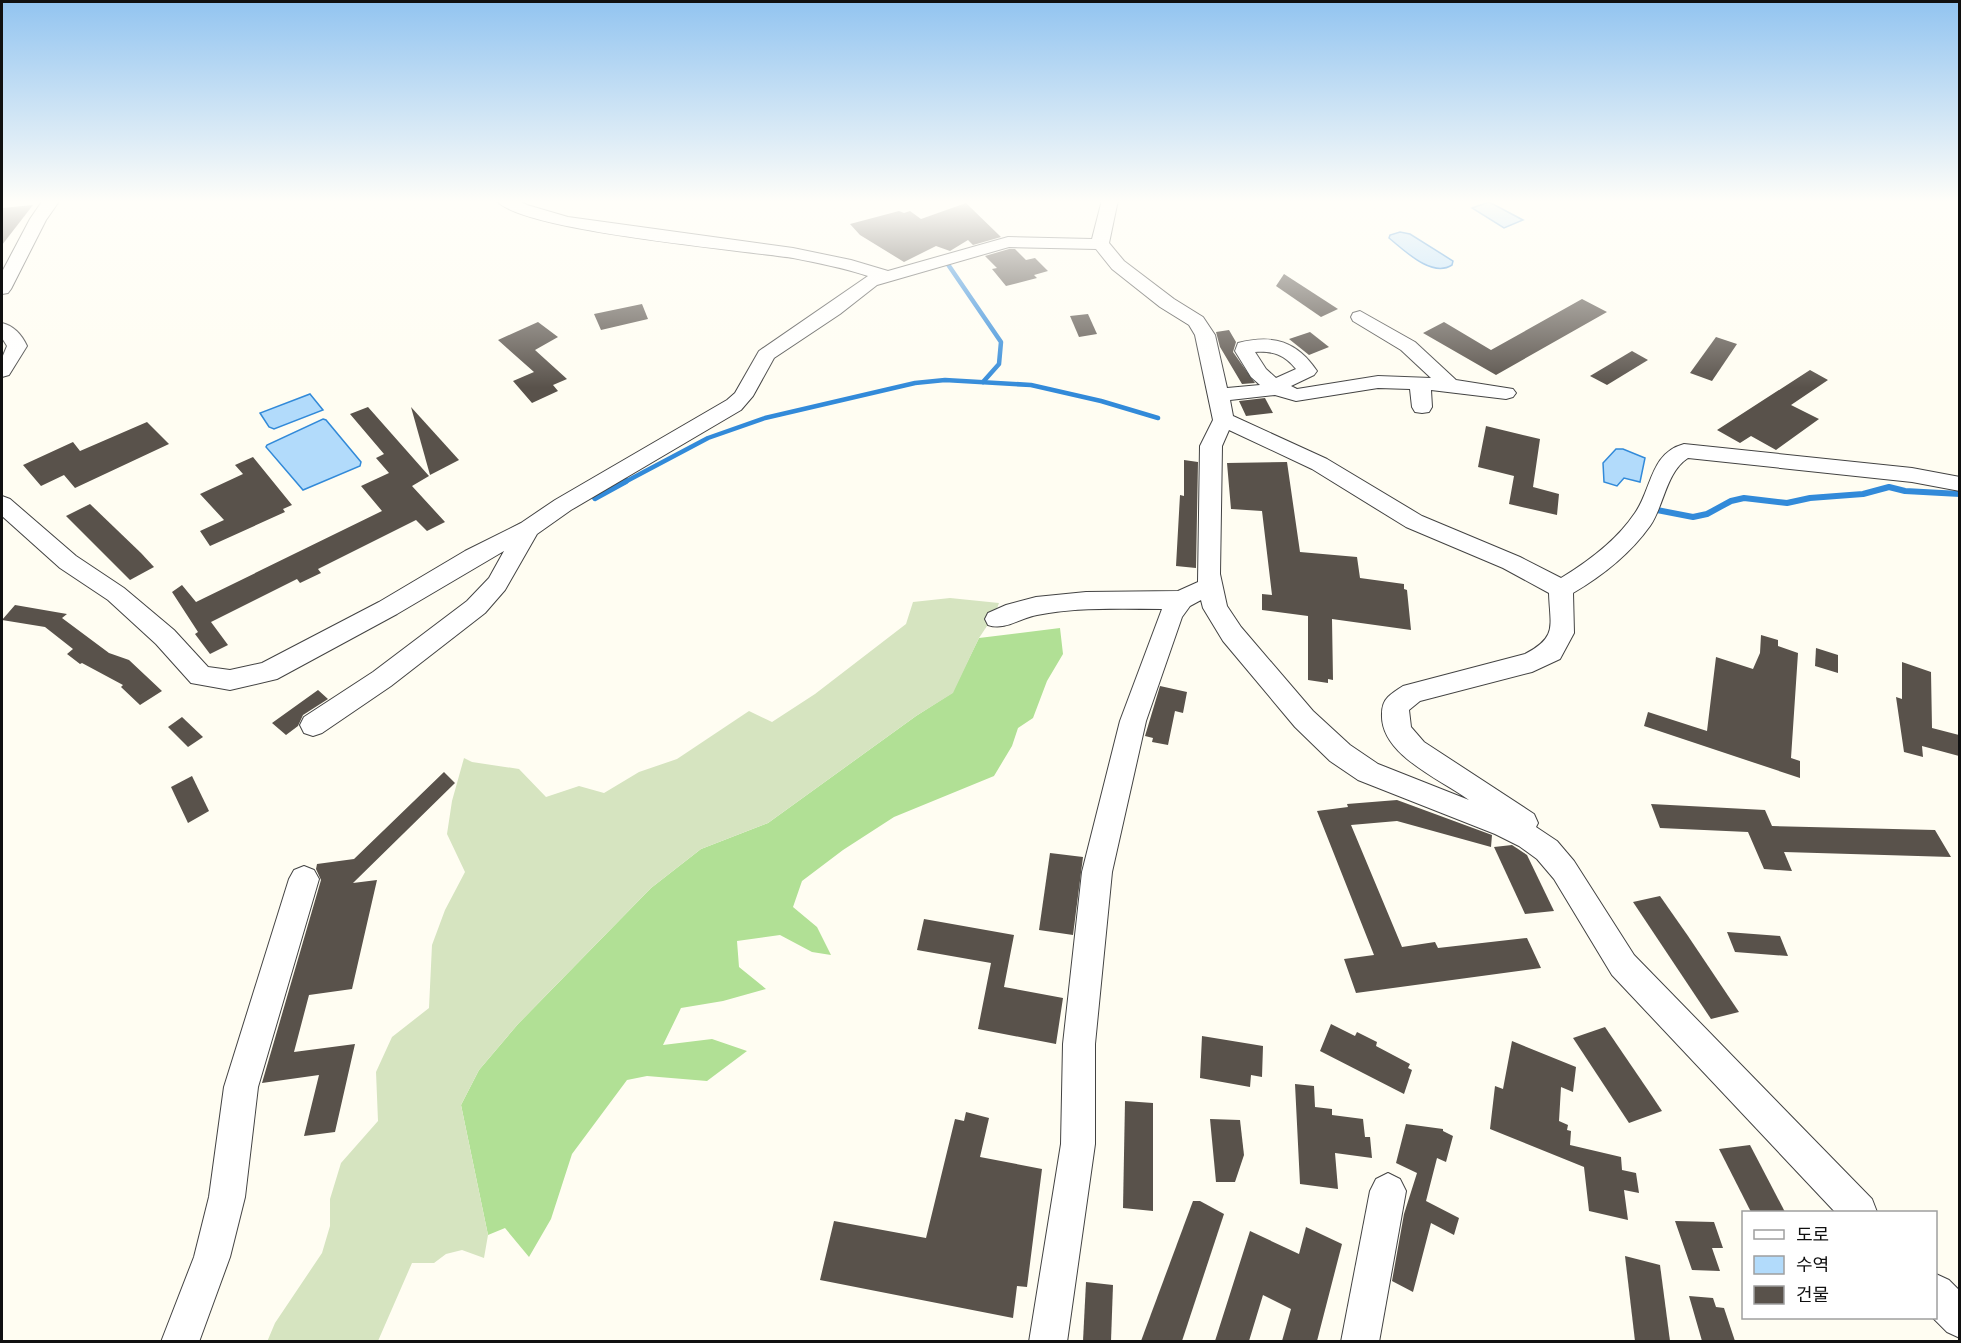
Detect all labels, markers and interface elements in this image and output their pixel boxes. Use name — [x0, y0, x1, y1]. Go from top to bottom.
legend — [1742, 1211, 1937, 1319]
text: 도로 — [1796, 1224, 1829, 1246]
text: 수역 — [1796, 1254, 1829, 1276]
text: 건물 — [1796, 1284, 1829, 1306]

